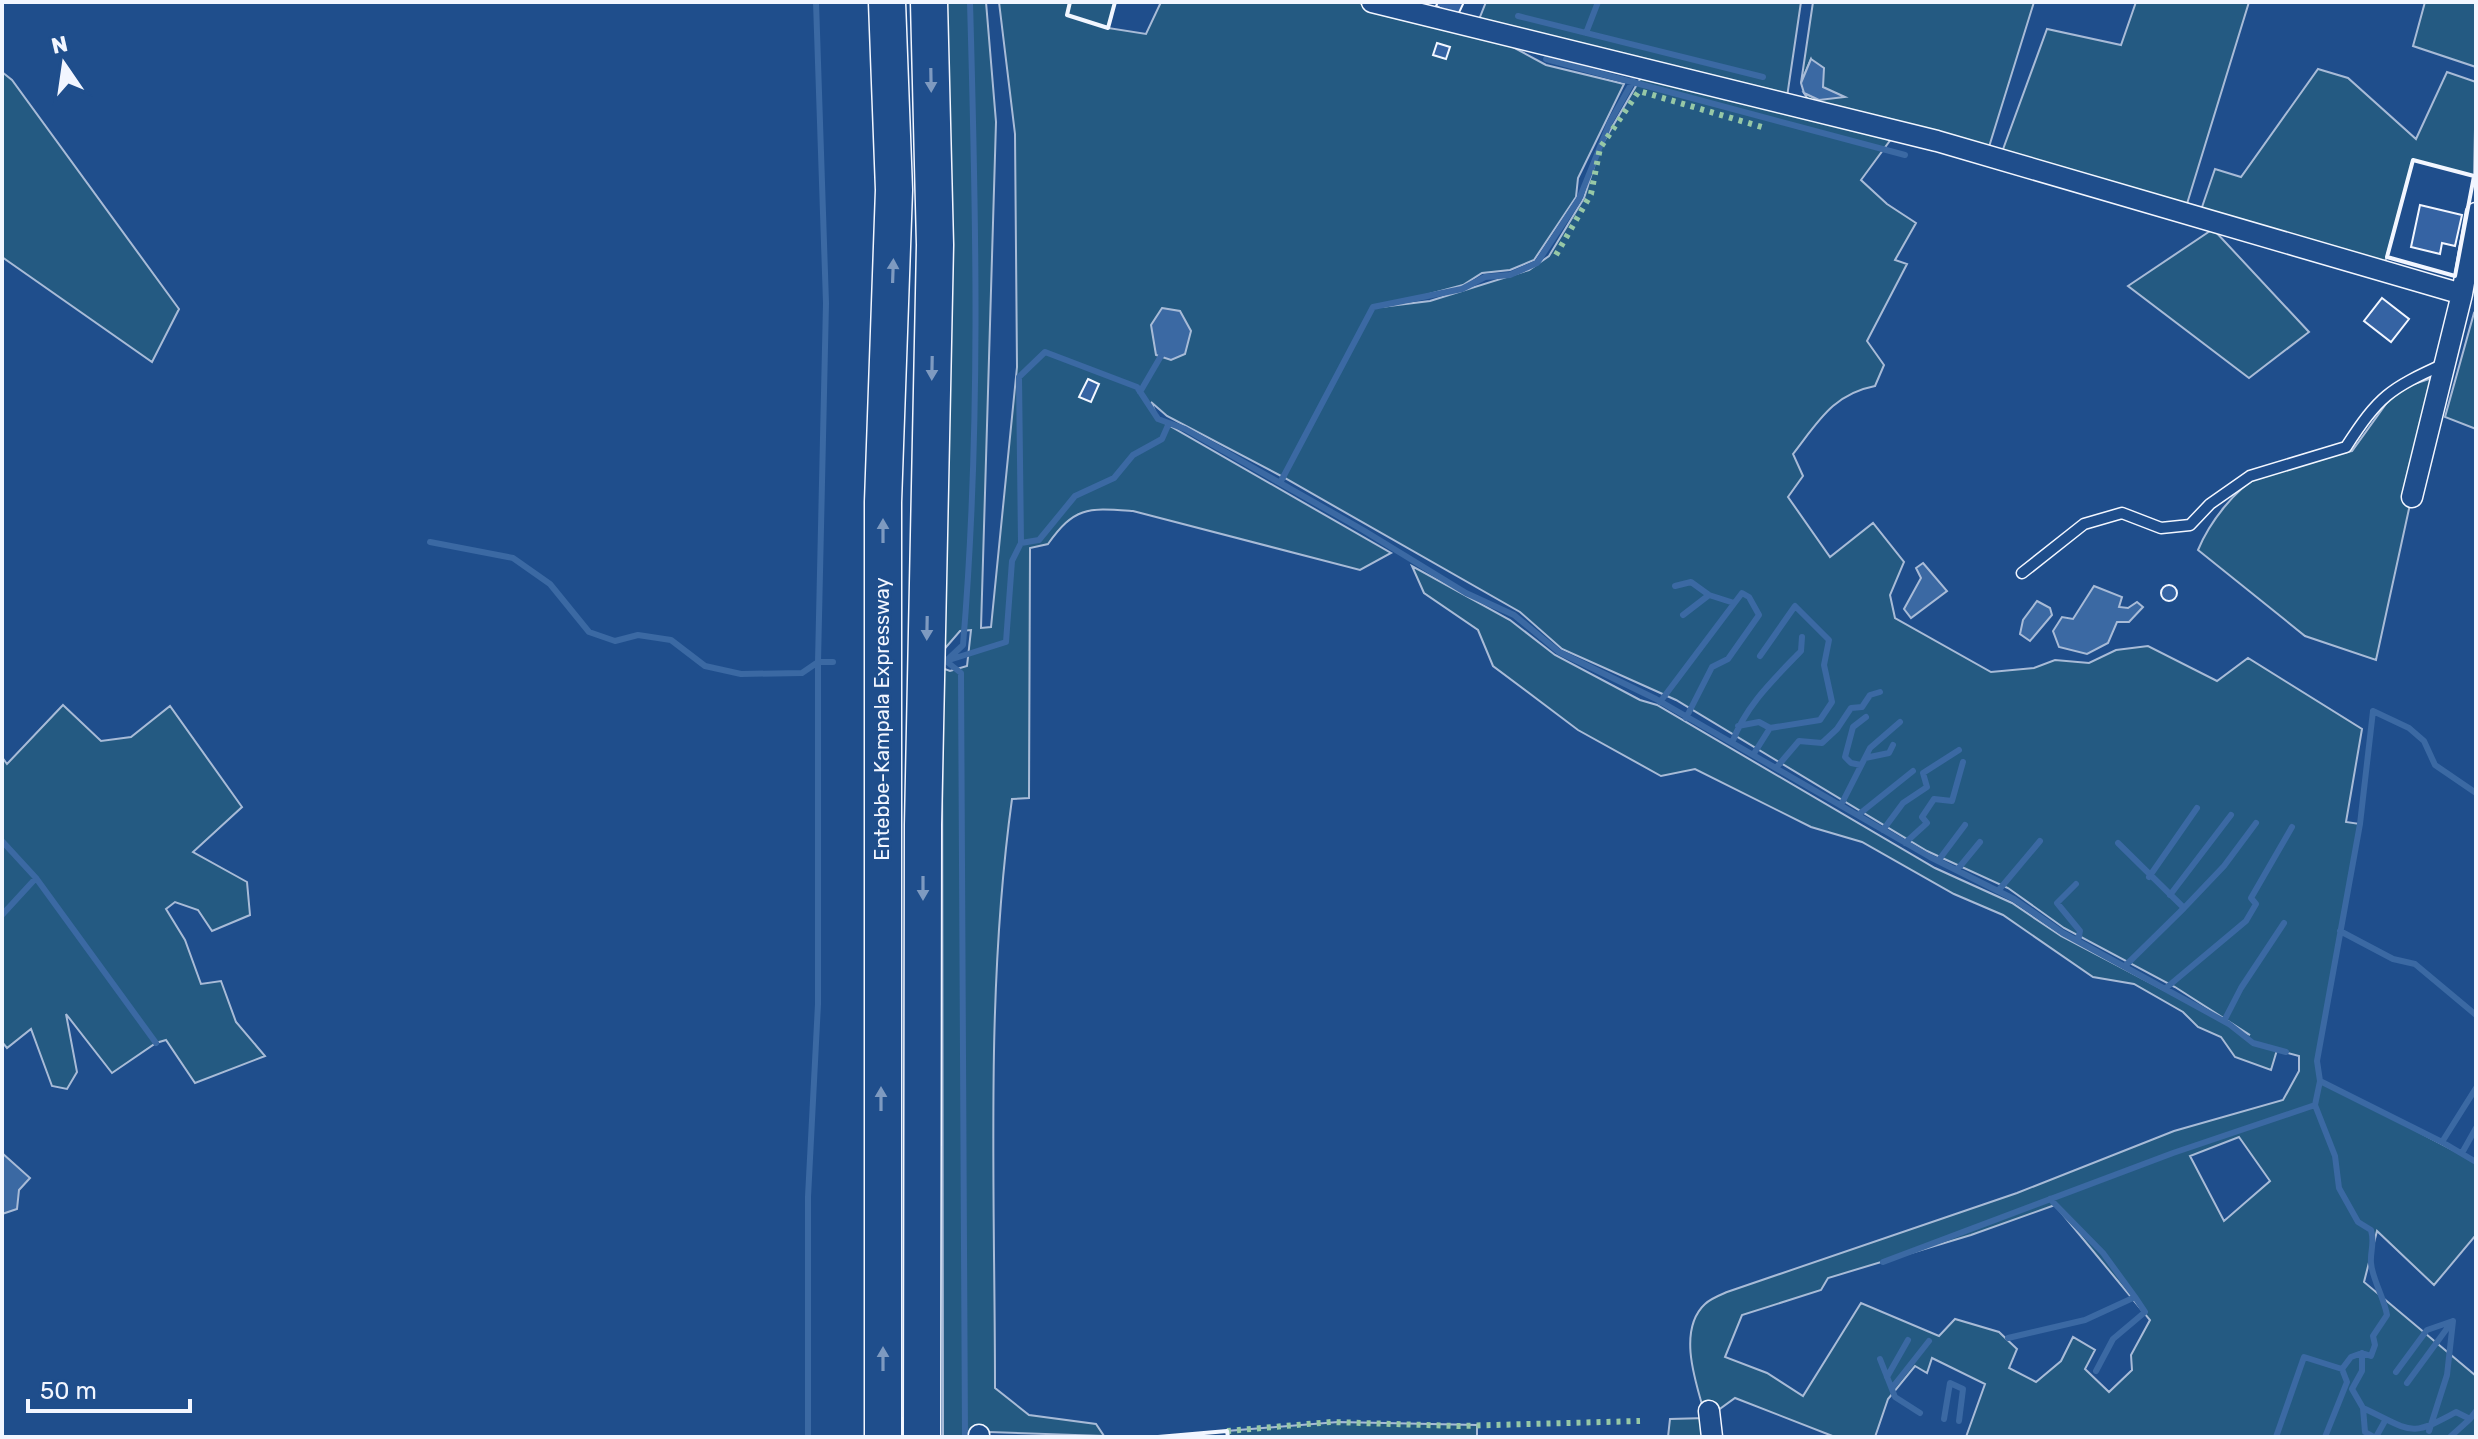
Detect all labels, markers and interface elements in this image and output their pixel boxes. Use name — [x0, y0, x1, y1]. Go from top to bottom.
north arrow — [24, 24, 104, 104]
text: N — [49, 30, 70, 60]
one-way arrow — [924, 68, 937, 93]
one-way arrow — [887, 258, 900, 283]
one-way arrow — [926, 356, 939, 381]
one-way arrow — [877, 518, 889, 543]
street label: Entebbe-Kampala Expressway — [870, 577, 894, 861]
one-way arrow — [921, 616, 933, 641]
one-way arrow — [917, 876, 929, 901]
one-way arrow — [875, 1086, 888, 1111]
one-way arrow — [876, 1346, 889, 1371]
scale bar — [28, 1363, 190, 1413]
text: 50 m — [40, 1377, 97, 1405]

